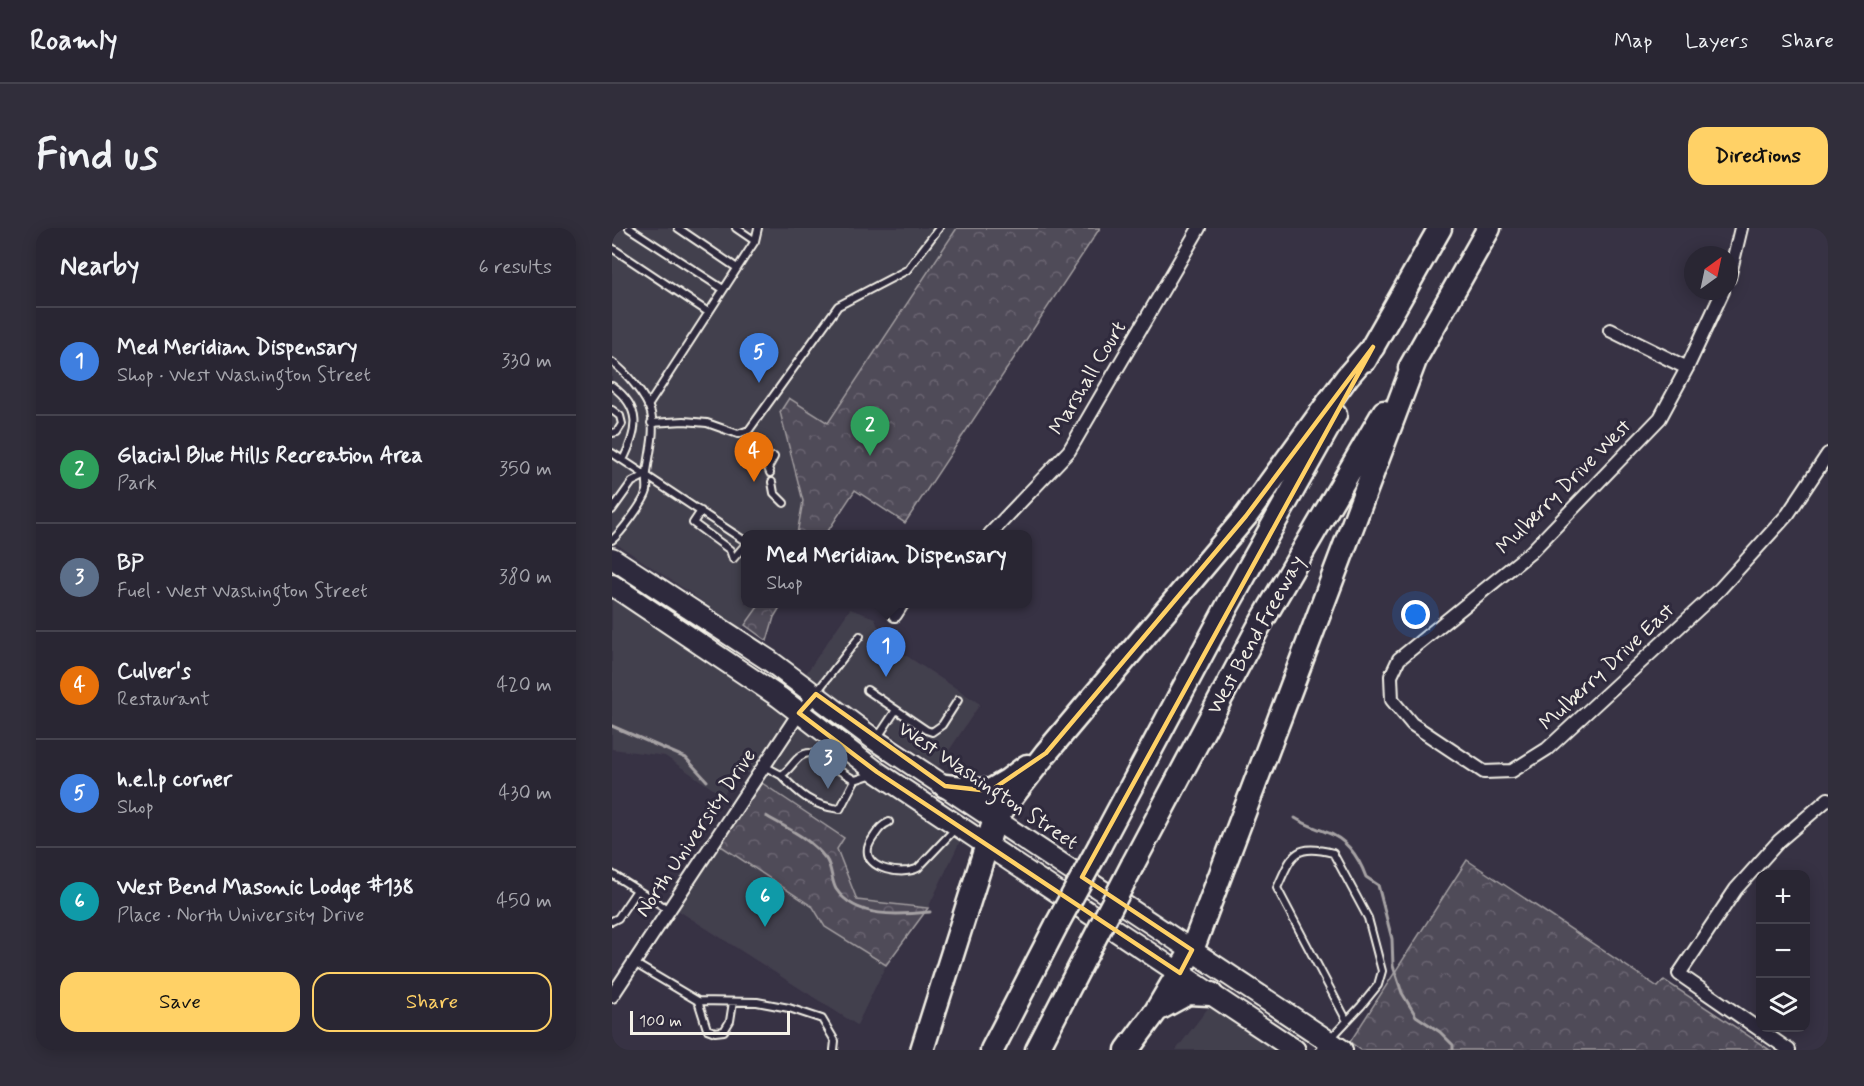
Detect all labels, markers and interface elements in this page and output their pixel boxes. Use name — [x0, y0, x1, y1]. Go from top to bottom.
text: Roamly — [30, 23, 118, 60]
text: Map — [1614, 27, 1652, 55]
text: Layers — [1685, 27, 1748, 55]
text: Share — [1781, 27, 1834, 55]
button: Directions — [1688, 127, 1828, 185]
text: Find us — [36, 129, 158, 184]
north arrow — [1684, 246, 1738, 300]
text: Nearby — [60, 250, 139, 284]
text: 6 results — [479, 254, 552, 281]
street label: Marshall Court — [1043, 316, 1133, 440]
text: Med Meridian Dispensary — [117, 334, 357, 362]
pin: 5 — [740, 334, 778, 383]
text: 1 — [75, 348, 84, 375]
text: 330 m — [501, 348, 552, 375]
text: Shop · West Washington Street — [117, 362, 371, 389]
pin: 2 — [850, 406, 890, 456]
street label: Mulberry Drive West — [1490, 413, 1638, 561]
pin: 4 — [734, 432, 774, 482]
text: Glacial Blue Hills Recreation Area — [117, 442, 423, 470]
text: 2 — [75, 456, 84, 483]
text: 350 m — [499, 456, 552, 483]
text: Park — [117, 470, 157, 497]
popup — [741, 530, 1032, 608]
text: Med Meridian Dispensary — [766, 542, 1007, 570]
text: BP — [117, 550, 144, 578]
street label: West Bend Freeway — [1201, 550, 1311, 720]
text: 3 — [75, 564, 84, 591]
text: 380 m — [499, 564, 552, 591]
text: Shop — [766, 570, 803, 597]
text: Fuel · West Washington Street — [117, 578, 368, 605]
street label: Mulberry Drive East — [1533, 597, 1681, 737]
your location — [1401, 600, 1430, 629]
pin: 1 — [866, 628, 906, 677]
text: Culver's — [117, 658, 191, 686]
text: 4 — [74, 672, 85, 699]
text: 420 m — [496, 672, 552, 699]
text: Restaurant — [117, 686, 210, 713]
street label: West Washington Street — [891, 715, 1084, 859]
pin: 3 — [808, 740, 848, 789]
street label: North University Drive — [629, 743, 763, 923]
text: h.e.l.p corner — [117, 766, 232, 794]
text: 5 — [74, 780, 86, 807]
text: 430 m — [499, 780, 552, 807]
text: Shop — [117, 794, 154, 821]
map controls — [1756, 870, 1810, 1032]
button: + — [1756, 870, 1810, 924]
text: West Bend Masonic Lodge #138 — [117, 874, 414, 902]
pin: 6 — [746, 878, 784, 927]
text: 6 — [74, 888, 85, 915]
text: 450 m — [496, 888, 552, 915]
text: Place · North University Drive — [117, 902, 364, 929]
button: − — [1756, 924, 1810, 978]
button: Save — [60, 972, 300, 1032]
button: Share — [312, 972, 552, 1032]
button: layers — [1756, 978, 1810, 1032]
scale bar — [630, 1008, 790, 1036]
text: 100 m — [639, 1011, 682, 1032]

